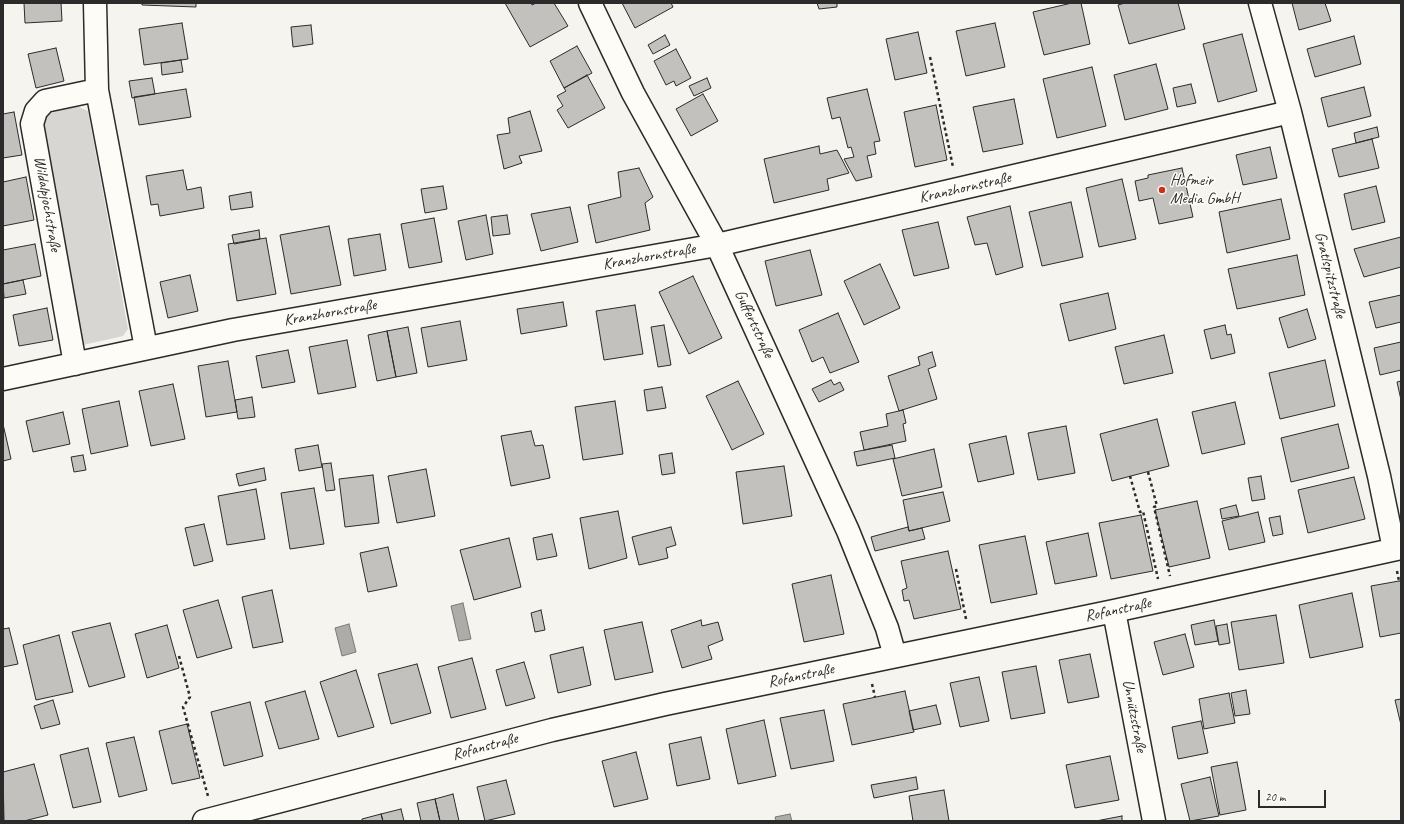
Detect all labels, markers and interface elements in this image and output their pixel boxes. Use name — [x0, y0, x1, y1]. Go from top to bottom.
street label: Wildalpjochstraße — [29, 155, 65, 253]
street label: Kranzhornstraße — [917, 168, 1013, 208]
place label: Hofmeir Media GmbH — [1170, 171, 1239, 209]
marker: Hofmeir Media GmbH — [1157, 185, 1167, 195]
street label: Gratlspitzstraße — [1310, 230, 1350, 320]
street label: Kranzhornstraße — [601, 239, 697, 275]
street label: Guffertstraße — [730, 287, 778, 361]
street label: Kranzhornstraße — [282, 295, 378, 331]
street label: Rofanstraße — [1083, 594, 1153, 626]
street label: Rofanstraße — [766, 660, 836, 692]
street label: Unnützstraße — [1118, 678, 1150, 754]
street label: Rofanstraße — [450, 729, 520, 765]
scale bar — [1260, 782, 1328, 808]
text: 20 m — [1265, 789, 1285, 805]

